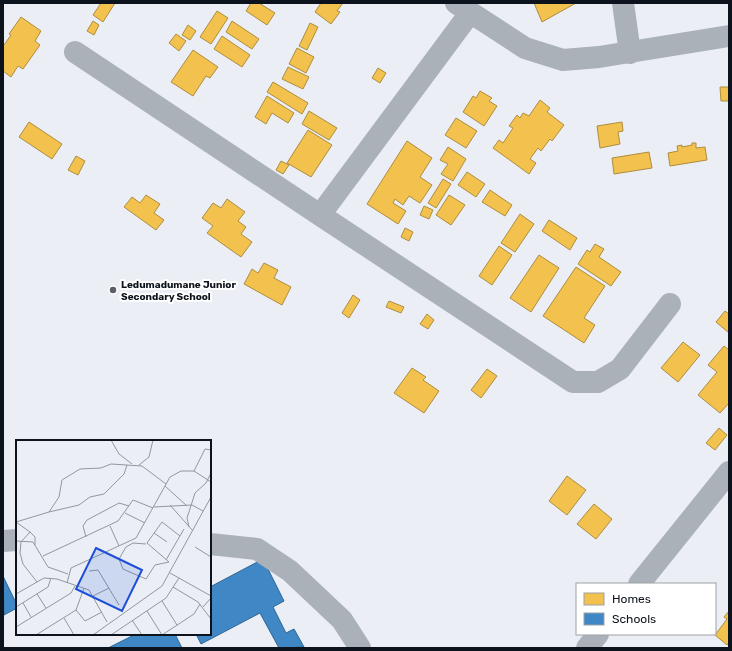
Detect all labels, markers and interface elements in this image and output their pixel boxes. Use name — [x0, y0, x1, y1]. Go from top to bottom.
place label: Ledumadumane Junior Secondary School — [121, 279, 236, 303]
marker: Ledumadumane Junior Secondary School — [108, 285, 118, 295]
inset map — [16, 440, 211, 635]
legend — [576, 583, 716, 635]
text: Homes — [612, 592, 651, 606]
text: Schools — [612, 612, 656, 626]

